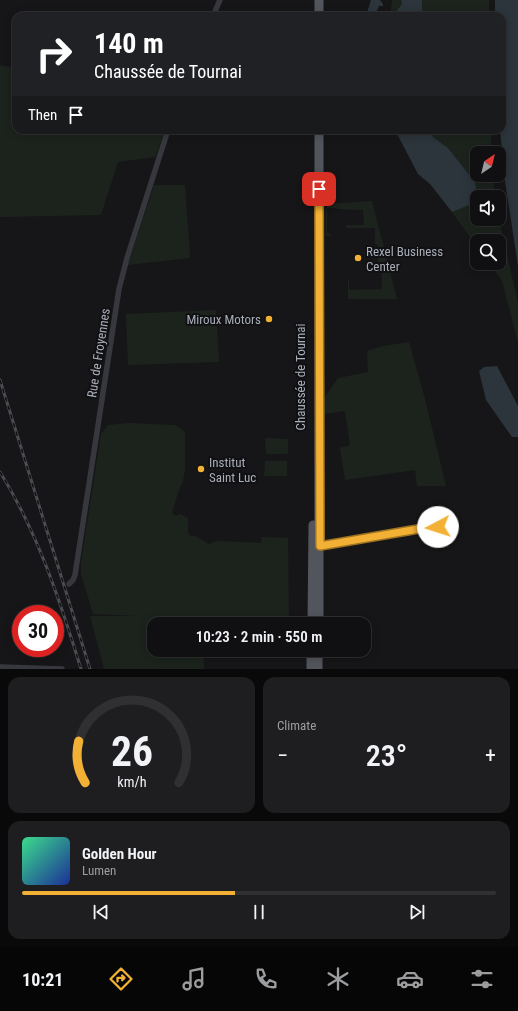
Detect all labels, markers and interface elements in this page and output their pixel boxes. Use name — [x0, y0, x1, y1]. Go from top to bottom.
text: 140 m — [94, 27, 164, 60]
icon: right — [28, 28, 80, 80]
text: Chaussée de Tournai — [94, 61, 242, 82]
icon: arrive — [65, 104, 87, 126]
text: Then — [28, 106, 57, 124]
north arrow — [470, 146, 506, 182]
map controls — [470, 146, 506, 270]
pin — [302, 172, 336, 206]
icon: arrive — [308, 178, 330, 200]
button: sound — [470, 190, 506, 226]
button: search — [470, 234, 506, 270]
place label: Rexel Business Center — [366, 244, 443, 274]
marker: Rexel Business Center — [353, 253, 363, 263]
street label: Rue de Froyennes — [84, 307, 113, 399]
place label: Miroux Motors — [186, 312, 261, 327]
marker: Miroux Motors — [264, 314, 274, 324]
street label: Chaussée de Tournai — [293, 324, 308, 430]
place label: Institut Saint Luc — [209, 455, 256, 485]
marker: Institut Saint Luc — [196, 464, 206, 474]
position arrow — [417, 506, 459, 548]
speed limit sign: 30 — [12, 605, 64, 657]
text: 10:23 · 2 min · 550 m — [196, 628, 322, 646]
text: Climate — [277, 718, 316, 733]
text: 26 — [110, 727, 153, 776]
text: 23° — [366, 738, 407, 773]
text: − — [277, 743, 288, 768]
text: + — [485, 743, 496, 768]
text: km/h — [117, 774, 146, 790]
text: Golden Hour — [82, 845, 157, 863]
text: Lumen — [82, 863, 116, 878]
icon: previous — [90, 901, 112, 923]
icon: pause — [248, 901, 270, 923]
icon: next — [406, 901, 428, 923]
icon: directions — [107, 965, 135, 993]
icon: music — [180, 965, 208, 993]
icon: phone — [252, 965, 280, 993]
icon: climate — [324, 965, 352, 993]
icon: car — [396, 965, 424, 993]
icon: filters — [468, 965, 496, 993]
text: 10:21 — [22, 969, 63, 990]

